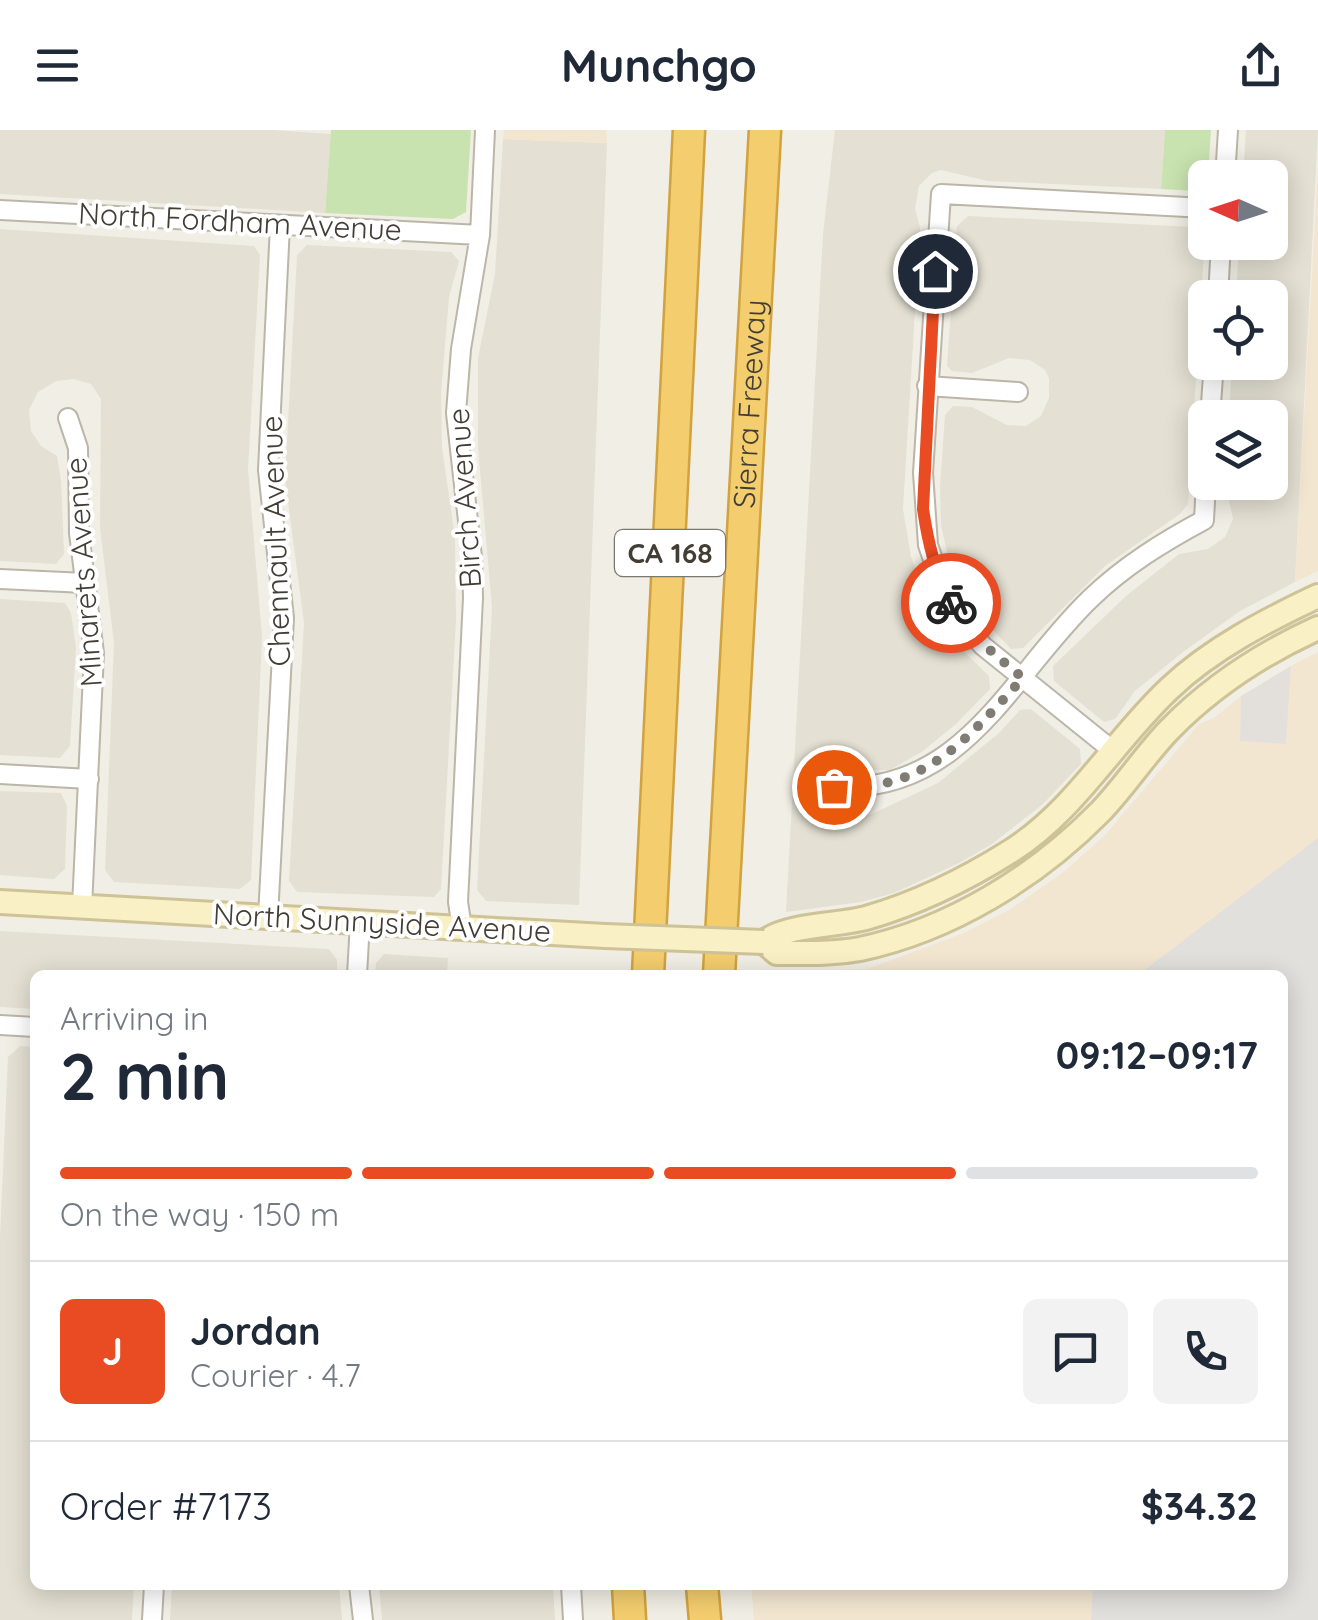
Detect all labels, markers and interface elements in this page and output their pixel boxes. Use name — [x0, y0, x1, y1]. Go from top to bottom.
text: Munchgo — [561, 37, 757, 93]
icon: menu — [30, 38, 85, 93]
icon: share — [1233, 38, 1288, 93]
north arrow — [1188, 160, 1288, 260]
map controls — [1188, 160, 1288, 500]
street label: North Fordham Avenue — [77, 194, 403, 248]
pin — [893, 229, 978, 314]
icon: home — [908, 244, 963, 299]
button: locate — [1188, 280, 1288, 380]
street label: Sierra Freeway — [724, 298, 774, 509]
button: layers — [1188, 400, 1288, 500]
street label: Birch Avenue — [439, 407, 489, 589]
street label: Chennault Avenue — [252, 415, 298, 667]
street label: Minarets Avenue — [56, 456, 110, 688]
road number: CA 168 — [615, 530, 725, 576]
courier — [901, 553, 1001, 653]
icon: bike — [924, 576, 979, 631]
pin — [792, 745, 877, 830]
icon: bag — [807, 760, 862, 815]
street label: North Sunnyside Avenue — [212, 894, 552, 950]
text: Arriving in — [60, 998, 209, 1038]
text: 09:12–09:17 — [1056, 1031, 1258, 1079]
text: 2 min — [60, 1035, 229, 1116]
text: On the way · 150 m — [60, 1194, 339, 1234]
button: chat — [1023, 1299, 1128, 1404]
button: phone — [1153, 1299, 1258, 1404]
text: Jordan — [190, 1307, 321, 1355]
text: J — [102, 1327, 123, 1375]
text: Courier · 4.7 — [190, 1355, 361, 1395]
text: Order #7173 — [60, 1482, 272, 1530]
text: $34.32 — [1141, 1482, 1258, 1530]

